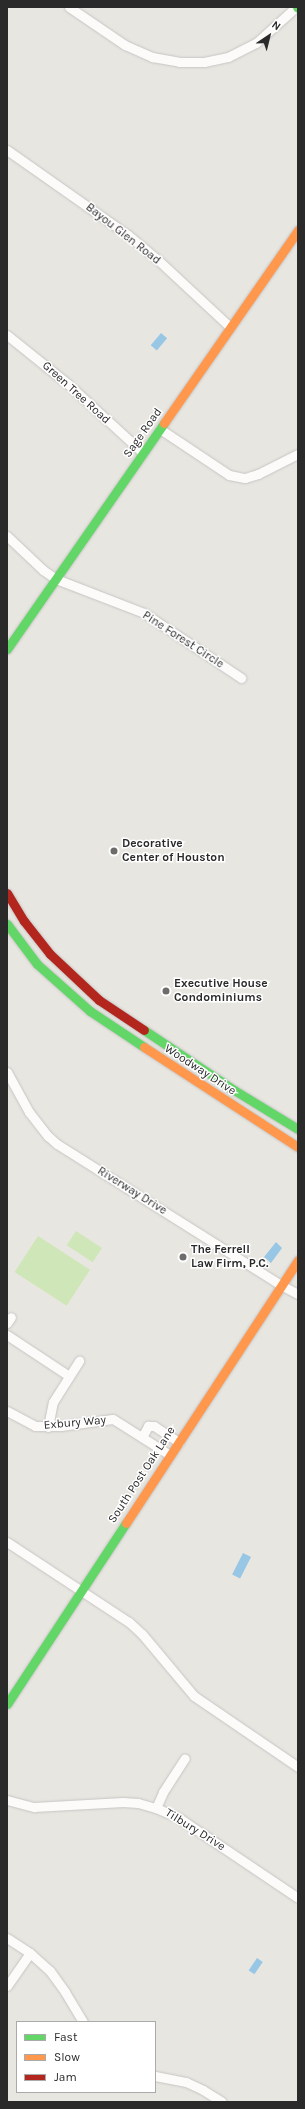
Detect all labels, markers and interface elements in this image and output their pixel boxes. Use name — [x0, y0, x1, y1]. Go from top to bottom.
north arrow — [249, 16, 289, 56]
text: N — [269, 18, 283, 33]
street label: Bayou Glen Road — [83, 200, 163, 268]
street label: Green Tree Road — [39, 359, 113, 427]
street label: Sage Road — [121, 405, 165, 461]
street label: Pine Forest Circle — [140, 608, 226, 672]
place label: Decorative Center of Houston — [122, 837, 225, 865]
marker: Decorative Center of Houston — [109, 846, 119, 856]
place label: Executive House Condominiums — [174, 977, 268, 1005]
marker: Executive House Condominiums — [161, 986, 171, 996]
street label: Woodway Drive — [162, 1042, 238, 1098]
street label: Riverway Drive — [95, 1164, 169, 1218]
place label: The Ferrell Law Firm, P.C. — [191, 1243, 268, 1271]
marker: The Ferrell Law Firm, P.C. — [178, 1252, 188, 1262]
street label: Exbury Way — [43, 1413, 107, 1433]
street label: South Post Oak Lane — [105, 1424, 179, 1526]
street label: Tilbury Drive — [162, 1806, 228, 1854]
legend — [16, 2021, 156, 2093]
text: Fast — [54, 2030, 77, 2044]
text: Slow — [54, 2050, 80, 2064]
text: Jam — [54, 2070, 77, 2084]

